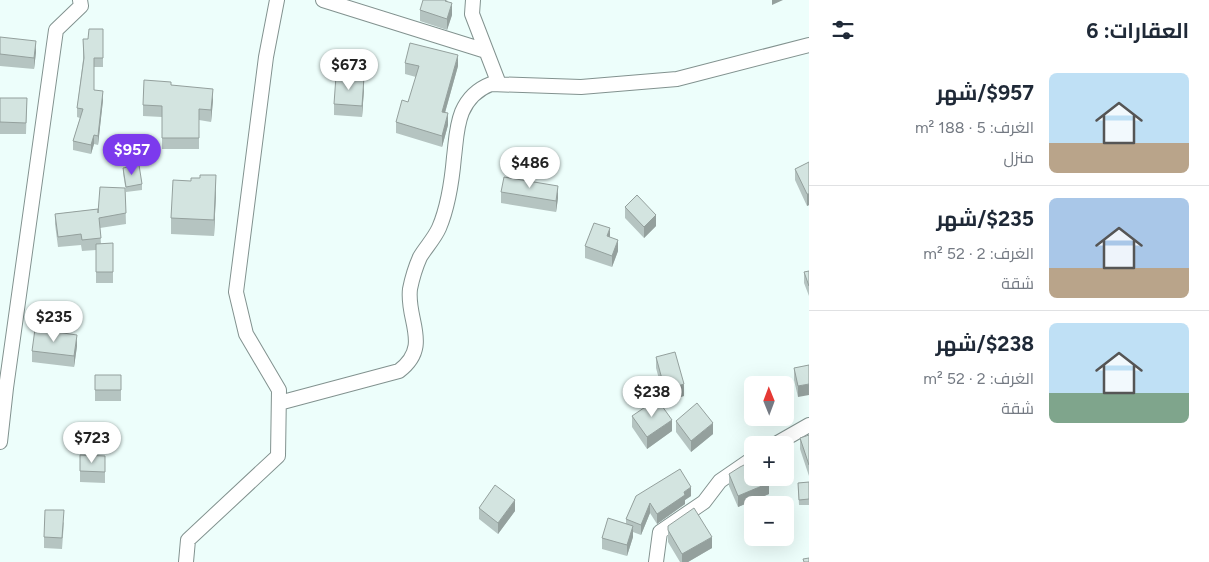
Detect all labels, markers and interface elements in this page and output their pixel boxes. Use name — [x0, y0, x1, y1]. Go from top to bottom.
icon: filters — [829, 16, 857, 44]
text: العقارات: 6 — [1086, 18, 1189, 43]
pin: $673 — [319, 48, 379, 91]
text: $673 — [331, 55, 367, 74]
text: $957/شهر — [936, 80, 1034, 105]
icon: home — [1089, 93, 1149, 153]
text: الغرف: 5 · 188 m² — [915, 118, 1034, 137]
pin: $957 — [102, 134, 162, 176]
text: $957 — [114, 140, 150, 159]
pin: $486 — [500, 146, 560, 189]
text: منزل — [1004, 148, 1034, 167]
text: $486 — [511, 153, 549, 172]
text: $235/شهر — [936, 206, 1034, 231]
icon: home — [1089, 218, 1149, 278]
text: الغرف: 2 · 52 m² — [923, 244, 1034, 263]
text: شقة — [1001, 274, 1034, 293]
pin: $235 — [24, 300, 84, 343]
text: $235 — [36, 307, 72, 326]
text: $238/شهر — [936, 331, 1034, 356]
icon: home — [1089, 343, 1149, 403]
text: الغرف: 2 · 52 m² — [923, 369, 1034, 388]
pin: $238 — [622, 376, 682, 418]
north arrow — [744, 376, 794, 426]
map controls — [744, 376, 794, 546]
text: $238 — [634, 382, 670, 401]
text: شقة — [1001, 399, 1034, 418]
pin: $723 — [62, 422, 122, 464]
text: $723 — [74, 428, 110, 447]
button: + — [744, 436, 794, 486]
button: − — [744, 496, 794, 546]

